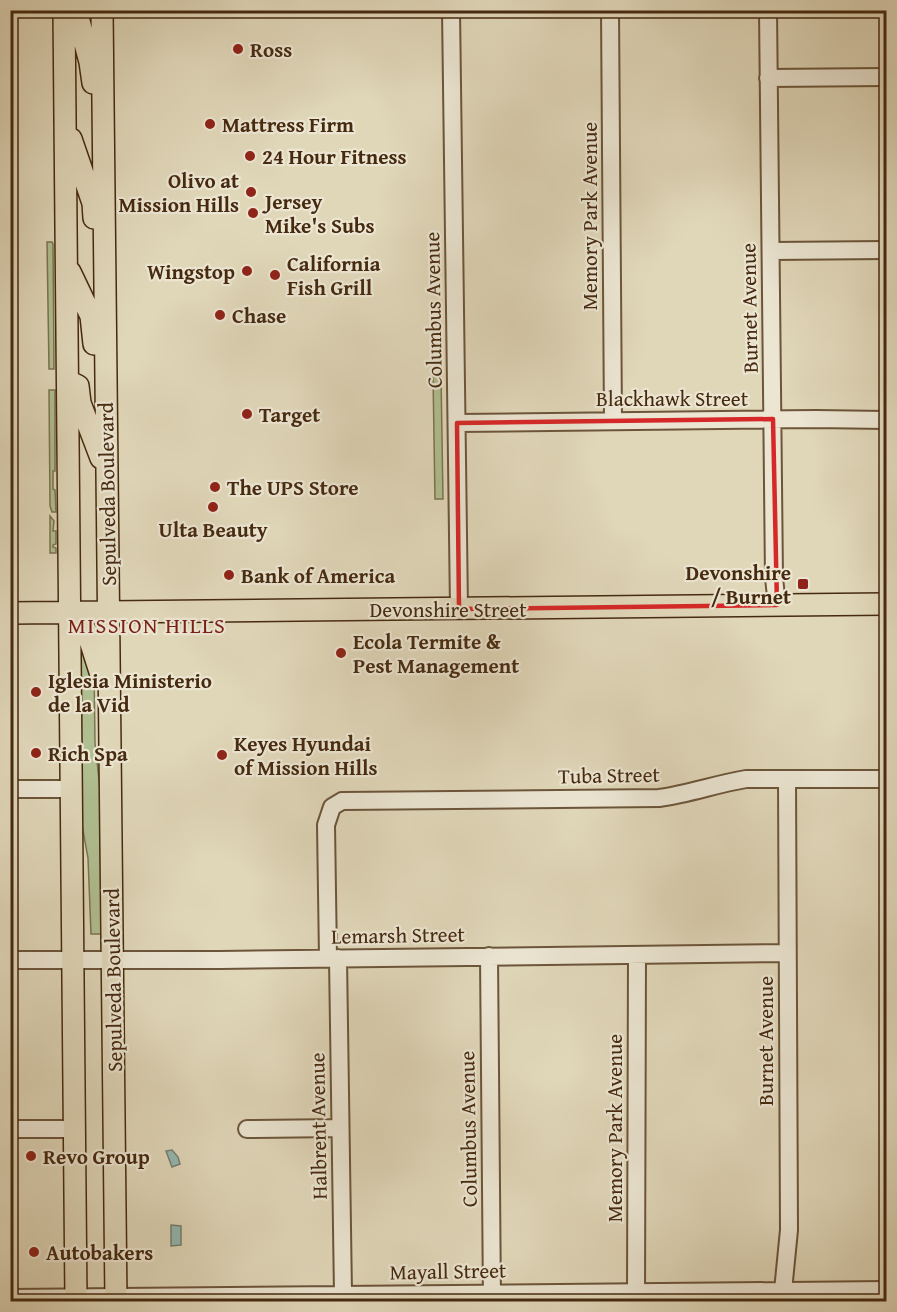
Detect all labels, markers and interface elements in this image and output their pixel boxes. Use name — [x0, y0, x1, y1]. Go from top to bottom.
place label: Ross — [250, 34, 292, 65]
marker: Ross — [231, 42, 245, 56]
place label: Mattress Firm — [222, 109, 354, 140]
marker: Mattress Firm — [203, 117, 217, 131]
street label: Memory Park Avenue — [574, 122, 605, 310]
place label: 24 Hour Fitness — [262, 141, 407, 172]
marker: 24 Hour Fitness — [243, 149, 257, 163]
place label: Olivo at Mission Hills — [119, 165, 239, 220]
marker: Olivo at Mission Hills — [244, 185, 258, 199]
place label: Jersey Mike's Subs — [262, 186, 375, 241]
marker: Jersey Mike's Subs — [246, 206, 260, 220]
street label: Columbus Avenue — [416, 231, 450, 388]
street label: Burnet Avenue — [732, 243, 766, 373]
place label: California Fish Grill — [287, 248, 381, 303]
place label: Wingstop — [147, 256, 235, 287]
marker: Wingstop — [240, 264, 254, 278]
marker: California Fish Grill — [268, 268, 282, 282]
place label: Chase — [232, 300, 286, 331]
marker: Chase — [213, 308, 227, 322]
street label: Blackhawk Street — [596, 383, 749, 414]
place label: Target — [259, 399, 320, 430]
street label: Sepulveda Boulevard — [90, 401, 124, 586]
marker: Target — [240, 407, 254, 421]
place label: The UPS Store — [227, 472, 359, 503]
marker: The UPS Store — [208, 480, 222, 494]
marker: Ulta Beauty — [206, 500, 220, 514]
place label: Ulta Beauty — [159, 514, 268, 545]
place label: Devonshire / Burnet — [685, 557, 791, 612]
place label: Bank of America — [241, 560, 395, 591]
marker: Bank of America — [222, 568, 236, 582]
marker: Devonshire / Burnet — [796, 577, 810, 591]
street label: Devonshire Street — [369, 594, 527, 625]
district label: MISSION HILLS — [68, 609, 226, 641]
place label: Ecola Termite & Pest Management — [353, 626, 519, 681]
marker: Ecola Termite & Pest Management — [334, 646, 348, 660]
place label: Iglesia Ministerio de la Vid — [48, 665, 212, 720]
marker: Iglesia Ministerio de la Vid — [29, 685, 43, 699]
place label: Keyes Hyundai of Mission Hills — [234, 728, 378, 783]
place label: Rich Spa — [48, 738, 128, 769]
marker: Rich Spa — [29, 746, 43, 760]
marker: Keyes Hyundai of Mission Hills — [215, 748, 229, 762]
street label: Tuba Street — [558, 759, 661, 791]
street label: Sepulveda Boulevard — [96, 887, 130, 1072]
street label: Lemarsh Street — [331, 918, 466, 952]
street label: Burnet Avenue — [750, 976, 781, 1106]
street label: Memory Park Avenue — [599, 1034, 630, 1222]
street label: Columbus Avenue — [451, 1050, 485, 1207]
street label: Halbrent Avenue — [301, 1052, 335, 1200]
place label: Revo Group — [43, 1141, 150, 1172]
marker: Revo Group — [24, 1149, 38, 1163]
place label: Autobakers — [46, 1237, 153, 1268]
marker: Autobakers — [27, 1245, 41, 1259]
street label: Mayall Street — [389, 1254, 507, 1288]

